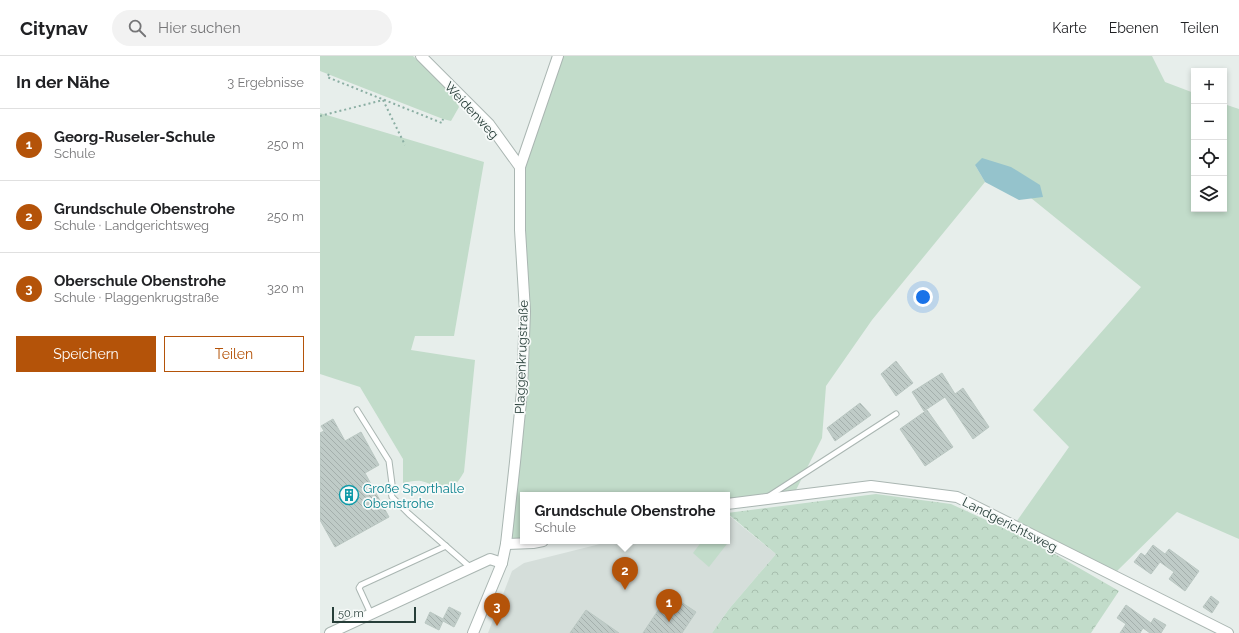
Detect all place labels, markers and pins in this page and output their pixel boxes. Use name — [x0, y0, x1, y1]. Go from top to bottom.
place label: Große Sporthalle Obenstrohe — [363, 481, 465, 511]
building icon: Große Sporthalle Obenstrohe — [338, 484, 360, 506]
pin: 2 — [612, 557, 638, 590]
pin: 1 — [656, 589, 682, 622]
pin: 3 — [484, 593, 510, 626]

